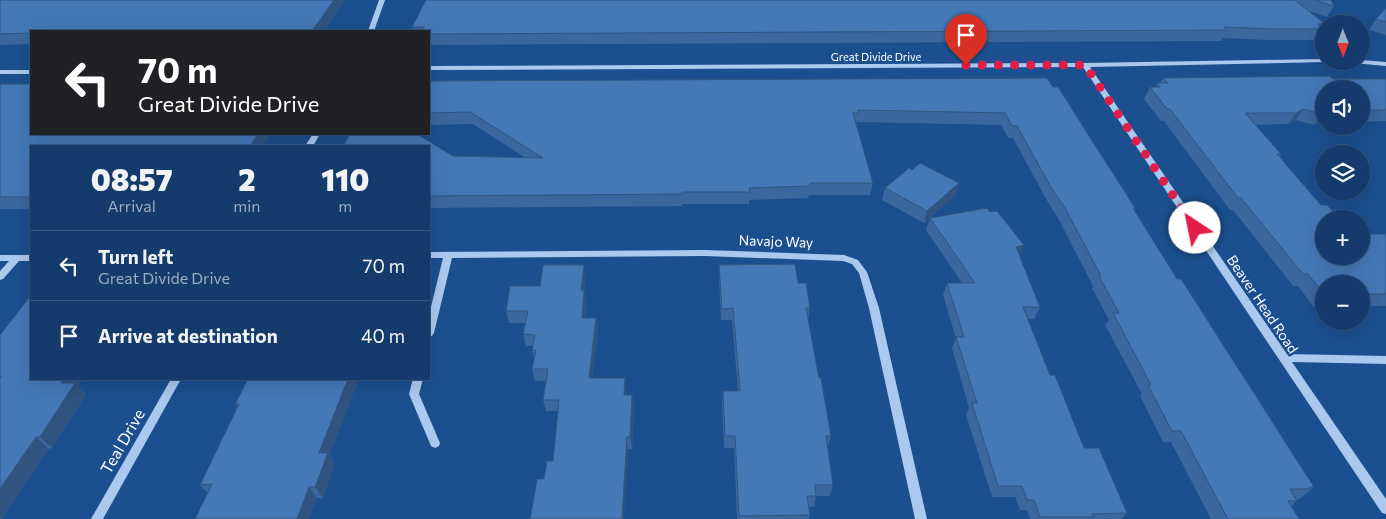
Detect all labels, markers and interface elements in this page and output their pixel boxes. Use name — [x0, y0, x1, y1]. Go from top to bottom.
pin — [945, 14, 987, 65]
north arrow — [1315, 15, 1370, 70]
map controls — [1315, 15, 1370, 330]
icon: arrive — [952, 21, 980, 49]
text: 70 m — [138, 47, 218, 90]
icon: left — [55, 50, 120, 115]
street label: Great Divide Drive — [831, 50, 922, 63]
button: sound — [1315, 80, 1370, 135]
text: Great Divide Drive — [138, 90, 319, 117]
button: layers — [1315, 145, 1370, 200]
text: 08:57 — [91, 160, 172, 197]
text: 2 — [238, 160, 255, 197]
text: 110 — [321, 160, 369, 197]
text: Arrival — [107, 196, 156, 215]
text: min — [233, 196, 260, 215]
text: m — [338, 196, 352, 215]
position arrow — [1168, 201, 1220, 253]
button: + — [1315, 210, 1370, 265]
street label: Navajo Way — [738, 231, 814, 251]
text: Turn left — [98, 245, 173, 268]
icon: left — [55, 252, 83, 280]
street label: Beaver Head Road — [1224, 252, 1302, 356]
text: 70 m — [362, 254, 405, 277]
text: Great Divide Drive — [98, 268, 230, 287]
button: − — [1315, 275, 1370, 330]
icon: arrive — [55, 322, 83, 350]
text: Arrive at destination — [98, 324, 278, 347]
text: 40 m — [361, 324, 405, 347]
street label: Teal Drive — [96, 405, 148, 477]

